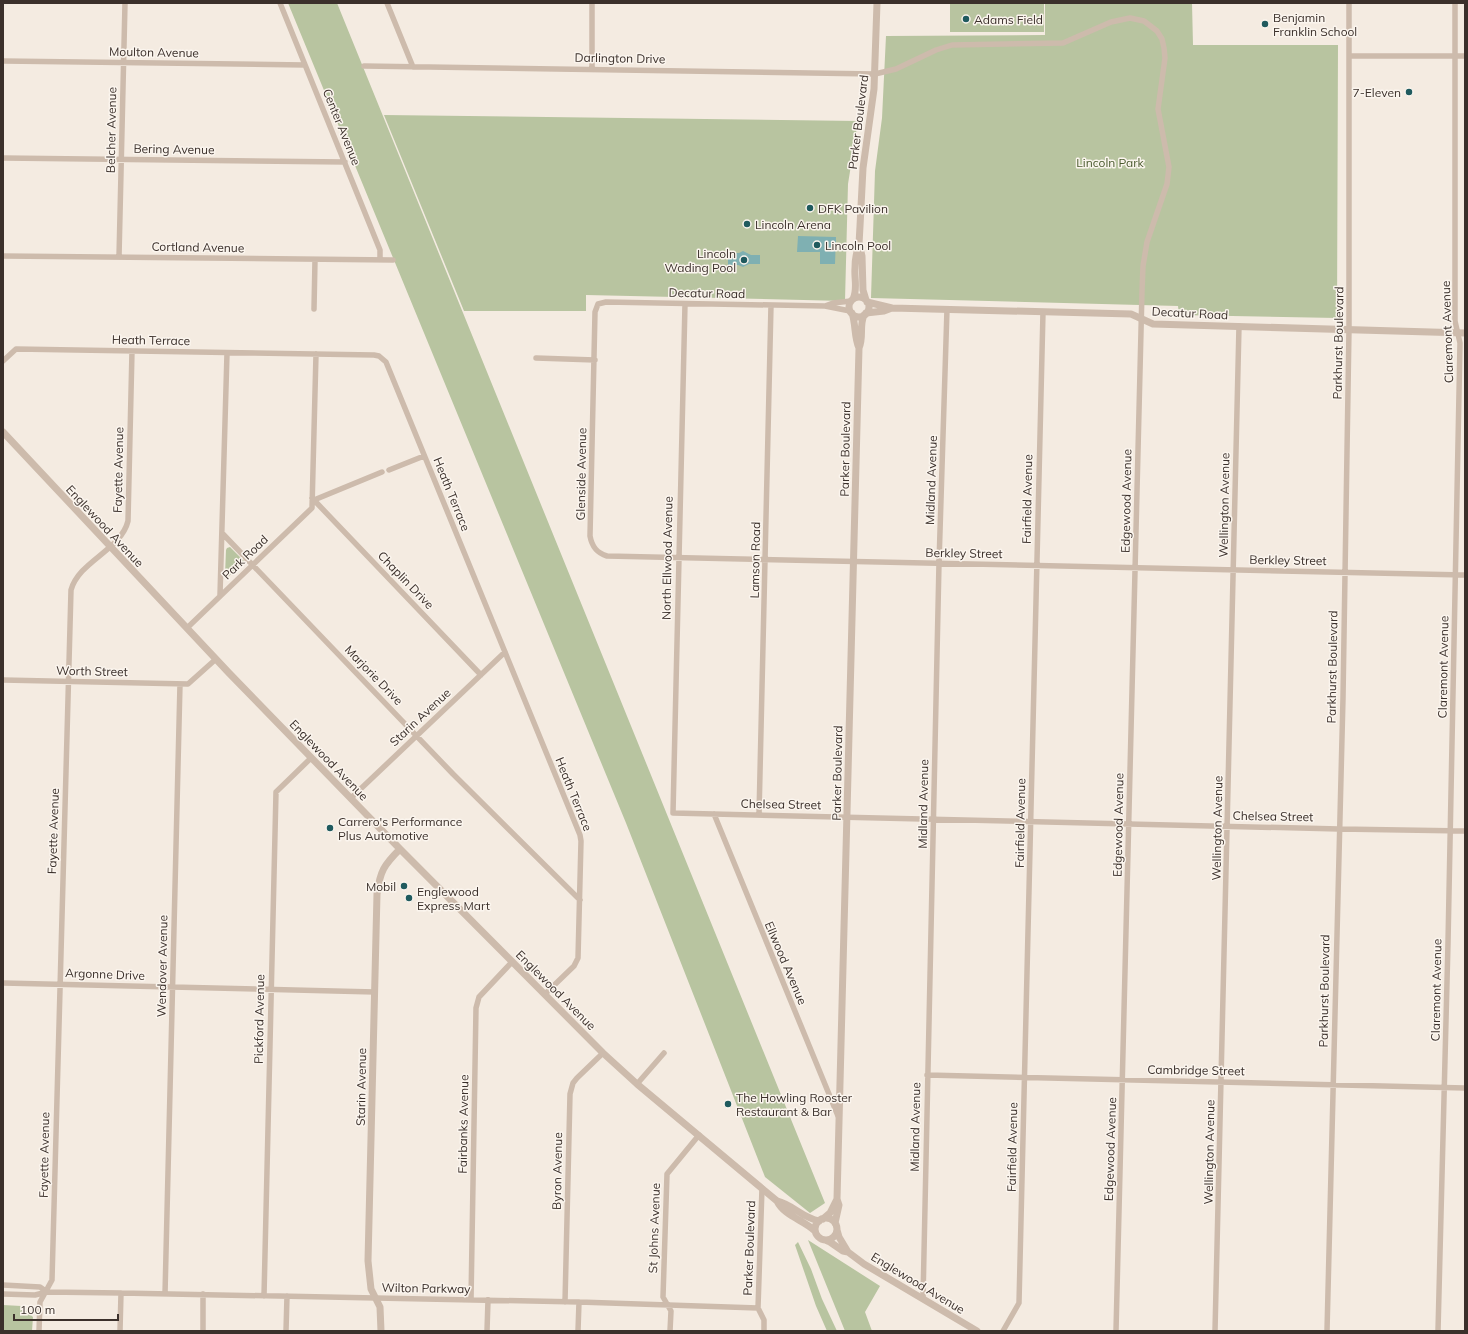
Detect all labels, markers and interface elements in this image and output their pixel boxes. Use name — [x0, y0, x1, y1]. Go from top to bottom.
place label: Benjamin Franklin School — [1273, 10, 1357, 39]
place label: Adams Field — [974, 12, 1043, 27]
marker: Adams Field — [961, 14, 971, 24]
marker: Benjamin Franklin School — [1260, 19, 1270, 29]
street label: Moulton Avenue — [109, 44, 199, 60]
street label: Darlington Drive — [575, 50, 665, 66]
street label: Parker Boulevard — [845, 74, 871, 170]
place label: 7-Eleven — [1352, 85, 1401, 100]
street label: Center Avenue — [320, 86, 364, 168]
street label: Belcher Avenue — [103, 87, 119, 173]
marker: 7-Eleven — [1404, 87, 1414, 97]
street label: Bering Avenue — [133, 141, 215, 157]
park label: Lincoln Park — [1076, 155, 1145, 170]
place label: DFK Pavilion — [818, 201, 888, 216]
marker: DFK Pavilion — [805, 203, 815, 213]
place label: Lincoln Arena — [755, 217, 831, 232]
marker: Lincoln Arena — [742, 219, 752, 229]
place label: Lincoln Pool — [825, 238, 891, 253]
street label: Cortland Avenue — [152, 239, 244, 255]
marker: Lincoln Pool — [812, 240, 822, 250]
place label: Lincoln Wading Pool — [665, 246, 736, 275]
marker: Lincoln Wading Pool — [739, 255, 749, 265]
street label: Claremont Avenue — [1438, 280, 1456, 384]
street label: Decatur Road — [669, 285, 745, 301]
street label: Parkhurst Boulevard — [1330, 286, 1346, 400]
street label: Decatur Road — [1151, 304, 1229, 322]
street label: Heath Terrace — [112, 332, 190, 348]
street label: Parker Boulevard — [837, 401, 853, 497]
street label: Fayette Avenue — [110, 427, 126, 513]
street label: Glenside Avenue — [573, 428, 589, 520]
street label: Midland Avenue — [922, 435, 940, 525]
street label: Edgewood Avenue — [1118, 449, 1134, 553]
street label: Wellington Avenue — [1216, 452, 1232, 558]
street label: Fairfield Avenue — [1019, 454, 1035, 544]
street label: Heath Terrace — [430, 455, 474, 533]
street label: Englewood Avenue — [63, 482, 147, 570]
street label: North Ellwood Avenue — [658, 496, 676, 620]
street label: Lamson Road — [747, 522, 763, 598]
street label: Park Road — [219, 532, 271, 582]
street label: Berkley Street — [925, 545, 1003, 561]
street label: Chaplin Drive — [375, 548, 437, 612]
street label: Berkley Street — [1249, 552, 1327, 568]
street label: Parkhurst Boulevard — [1324, 610, 1340, 724]
street label: Claremont Avenue — [1435, 616, 1451, 718]
street label: Marjorie Drive — [342, 642, 406, 708]
street label: Worth Street — [56, 663, 128, 679]
street label: Starin Avenue — [386, 685, 454, 749]
street label: Englewood Avenue — [287, 716, 371, 804]
street label: Parker Boulevard — [829, 725, 845, 821]
street label: Heath Terrace — [552, 755, 596, 833]
street label: Midland Avenue — [915, 759, 931, 849]
street label: Edgewood Avenue — [1110, 773, 1126, 877]
street label: Wellington Avenue — [1209, 775, 1225, 881]
street label: Fairfield Avenue — [1012, 778, 1028, 868]
street label: Fayette Avenue — [44, 788, 62, 874]
street label: Chelsea Street — [741, 796, 821, 812]
street label: Chelsea Street — [1233, 808, 1313, 824]
place label: Carrero's Performance Plus Automotive — [338, 814, 462, 843]
marker: Carrero's Performance Plus Automotive — [325, 823, 335, 833]
place label: Mobil — [366, 879, 396, 894]
marker: Mobil — [399, 881, 409, 891]
place label: Englewood Express Mart — [417, 884, 490, 913]
marker: Englewood Express Mart — [404, 893, 414, 903]
street label: Wendover Avenue — [154, 915, 170, 1017]
street label: Ellwood Avenue — [762, 919, 810, 1007]
street label: Parkhurst Boulevard — [1316, 934, 1332, 1048]
street label: Claremont Avenue — [1428, 939, 1444, 1041]
street label: Englewood Avenue — [513, 947, 599, 1033]
street label: Argonne Drive — [65, 965, 145, 983]
street label: Pickford Avenue — [251, 974, 267, 1064]
street label: Starin Avenue — [353, 1048, 369, 1126]
street label: Cambridge Street — [1147, 1062, 1245, 1078]
street label: Fairbanks Avenue — [455, 1074, 471, 1174]
street label: Midland Avenue — [907, 1082, 923, 1172]
place label: The Howling Rooster Restaurant & Bar — [736, 1090, 853, 1119]
street label: Edgewood Avenue — [1101, 1097, 1119, 1201]
marker: The Howling Rooster Restaurant & Bar — [723, 1099, 733, 1109]
street label: Wellington Avenue — [1201, 1099, 1217, 1205]
street label: Fairfield Avenue — [1004, 1102, 1020, 1192]
street label: Fayette Avenue — [36, 1112, 52, 1198]
street label: Byron Avenue — [549, 1132, 565, 1210]
street label: St Johns Avenue — [645, 1182, 663, 1274]
street label: Parker Boulevard — [740, 1200, 758, 1296]
street label: Englewood Avenue — [868, 1249, 968, 1317]
street label: Wilton Parkway — [381, 1280, 471, 1296]
scale bar — [14, 1296, 118, 1322]
text: 100 m — [20, 1302, 55, 1317]

